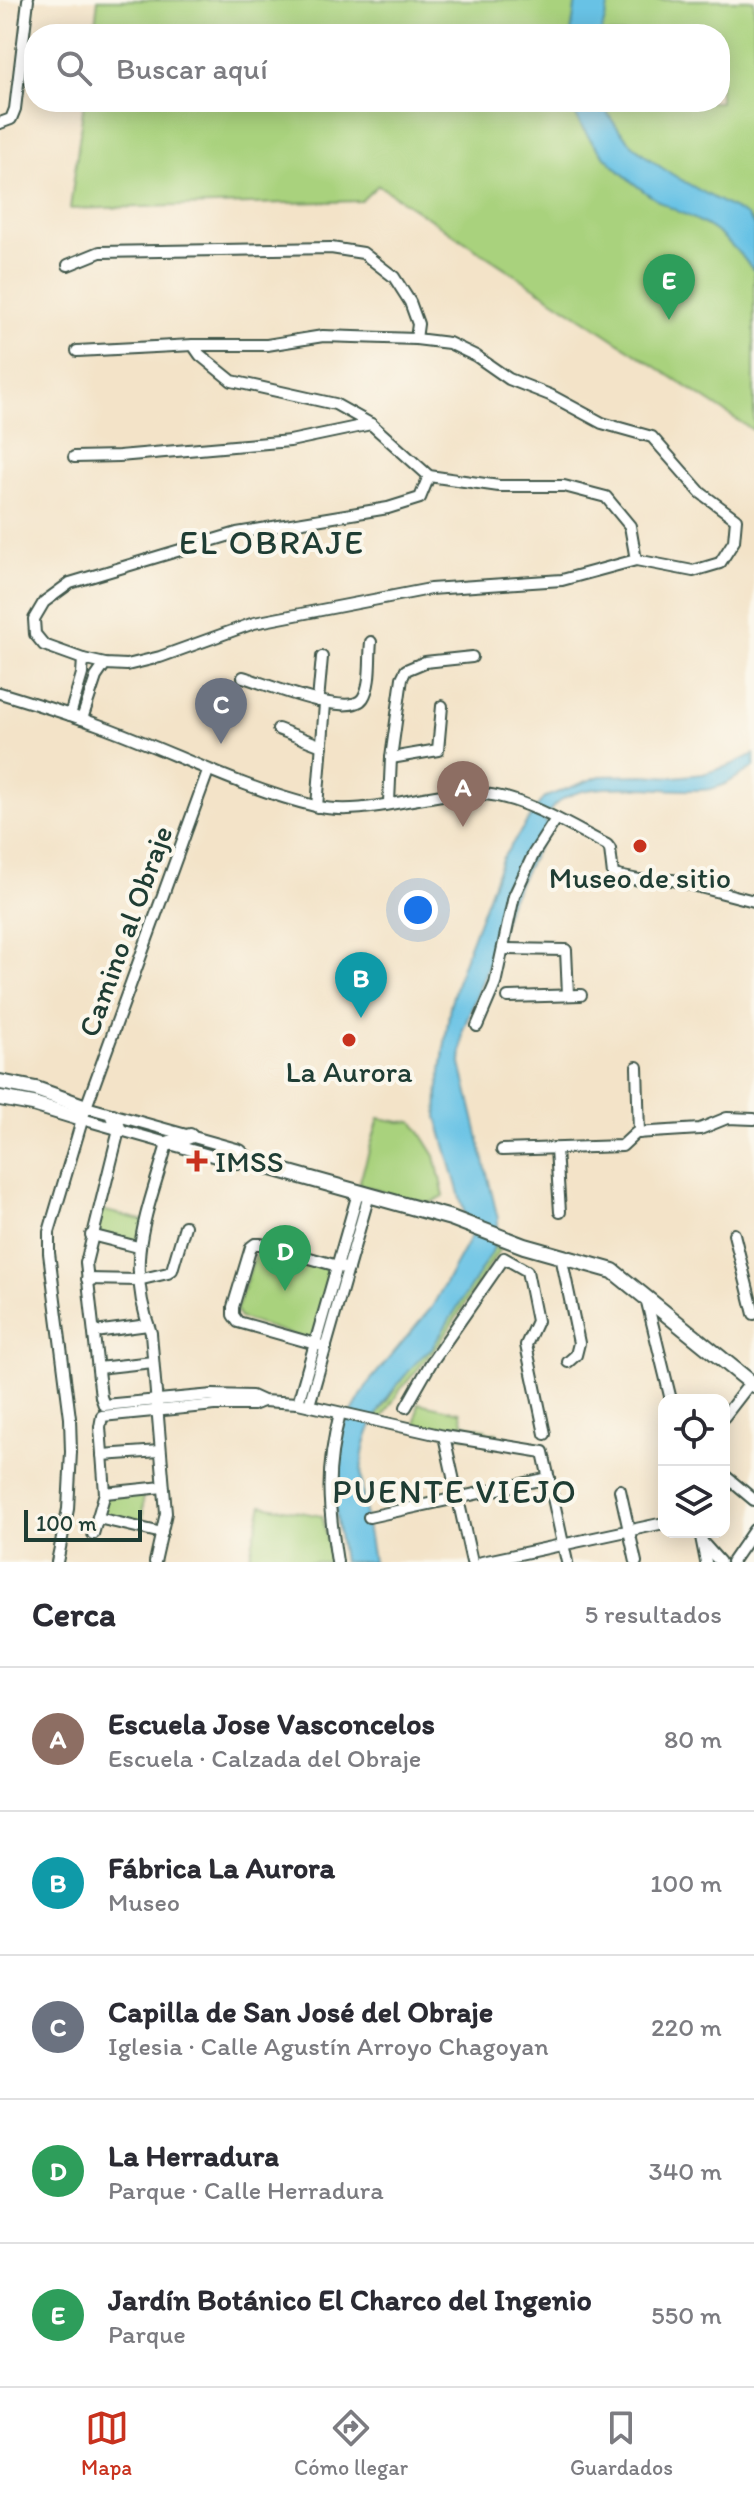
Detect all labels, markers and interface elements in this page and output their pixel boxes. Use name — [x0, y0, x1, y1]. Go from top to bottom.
search box — [24, 24, 730, 112]
icon: search — [52, 46, 96, 90]
text: Buscar aquí — [116, 50, 268, 87]
pin: E — [643, 254, 695, 320]
district label: EL OBRAJE — [179, 522, 365, 563]
pin: C — [195, 678, 247, 744]
pin: A — [437, 761, 489, 827]
street label: Camino al Obraje — [70, 820, 180, 1042]
marker: Museo de sitio — [631, 837, 649, 855]
place label: Museo de sitio — [549, 859, 731, 896]
your location — [398, 890, 438, 930]
pin: B — [335, 952, 387, 1018]
marker: La Aurora — [340, 1031, 358, 1049]
place label: La Aurora — [285, 1053, 413, 1090]
place label: IMSS — [215, 1143, 284, 1180]
marker: IMSS — [186, 1150, 208, 1172]
pin: D — [259, 1225, 311, 1291]
map controls — [658, 1394, 730, 1538]
button: locate — [658, 1394, 730, 1466]
button: layers — [658, 1466, 730, 1538]
district label: PUENTE VIEJO — [332, 1471, 578, 1512]
scale bar — [24, 1506, 142, 1542]
text: 100 m — [36, 1510, 97, 1537]
text: Cerca — [32, 1594, 116, 1635]
text: 5 resultados — [584, 1598, 722, 1630]
text: Escuela Jose Vasconcelos — [108, 1705, 435, 1742]
text: A — [50, 1723, 66, 1755]
text: 80 m — [664, 1723, 722, 1755]
text: Escuela · Calzada del Obraje — [108, 1742, 421, 1774]
text: Fábrica La Aurora — [108, 1849, 335, 1886]
text: B — [50, 1867, 66, 1899]
text: 100 m — [650, 1867, 722, 1899]
text: Museo — [108, 1886, 180, 1918]
text: Capilla de San José del Obraje — [108, 1993, 493, 2030]
text: C — [50, 2011, 66, 2043]
text: 220 m — [651, 2011, 722, 2043]
text: Iglesia · Calle Agustín Arroyo Chagoyan — [108, 2030, 549, 2062]
text: La Herradura — [108, 2137, 279, 2174]
text: D — [49, 2155, 67, 2187]
text: 340 m — [648, 2155, 722, 2187]
text: Parque · Calle Herradura — [108, 2174, 384, 2206]
text: Jardín Botánico El Charco del Ingenio — [108, 2281, 592, 2318]
text: E — [51, 2299, 65, 2331]
text: 550 m — [651, 2299, 722, 2331]
text: Parque — [108, 2318, 186, 2350]
tab: Mapa — [81, 2406, 132, 2481]
tab: Cómo llegar — [294, 2406, 408, 2481]
tab: Guardados — [570, 2406, 673, 2481]

